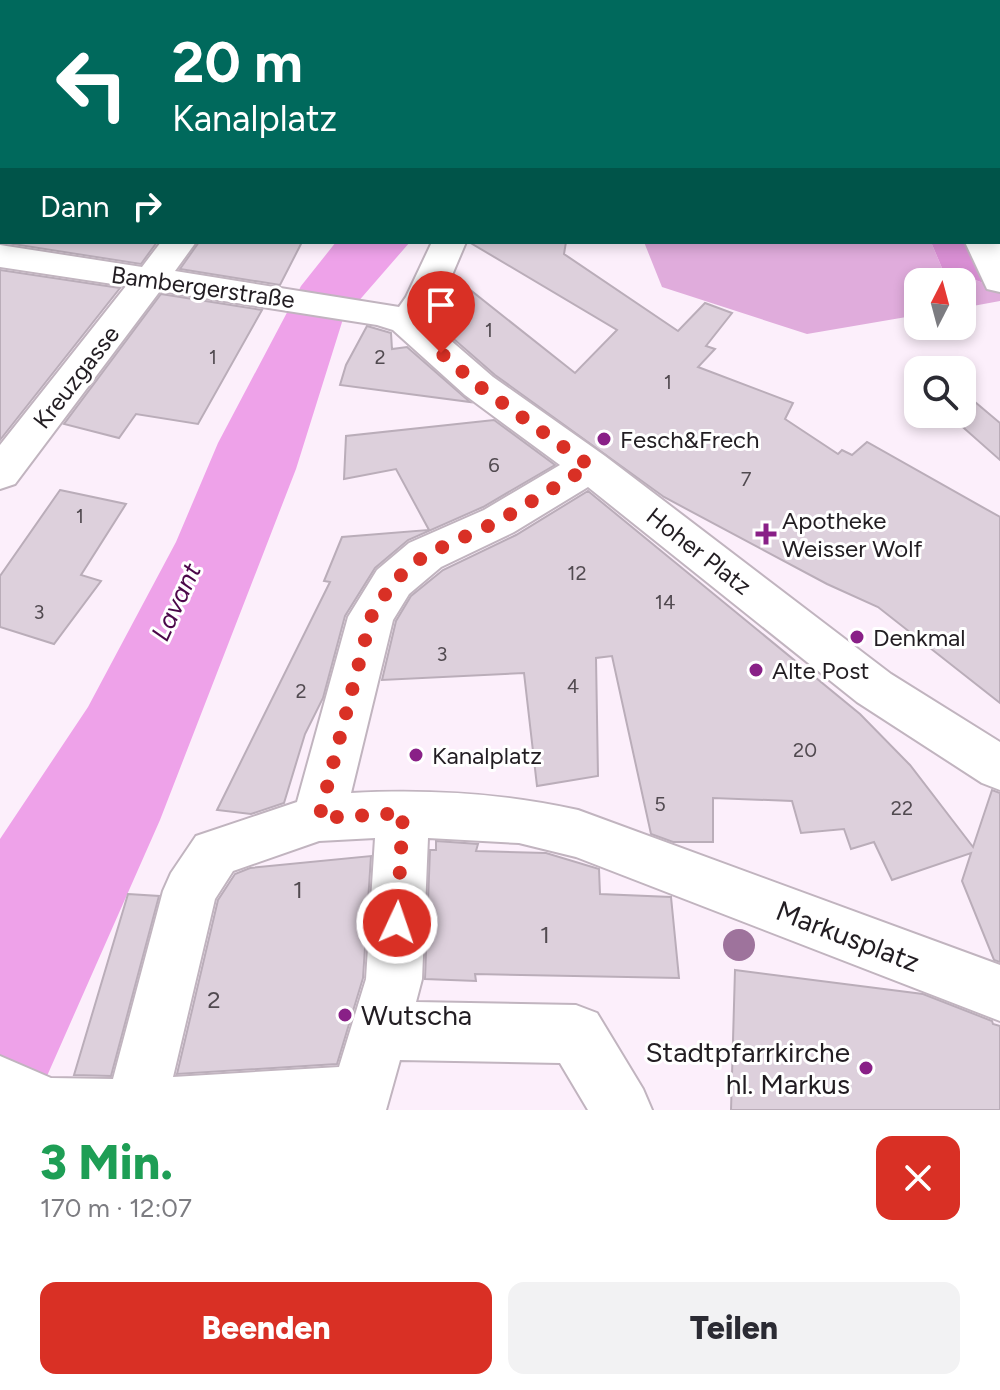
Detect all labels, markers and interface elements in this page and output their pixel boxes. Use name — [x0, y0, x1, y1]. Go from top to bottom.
text: 20 m — [172, 29, 303, 96]
icon: left — [40, 32, 144, 136]
text: Kanalplatz — [172, 97, 337, 140]
icon: right — [125, 184, 169, 228]
text: Dann — [40, 188, 109, 225]
street label: Bambergerstraße — [109, 260, 297, 314]
north arrow — [904, 268, 976, 340]
map controls — [904, 268, 976, 428]
pin — [407, 271, 475, 353]
icon: arrive — [419, 283, 463, 327]
house number: 1 — [485, 318, 493, 342]
street label: Kreuzgasse — [27, 320, 125, 434]
house number: 1 — [209, 345, 217, 369]
house number: 2 — [374, 345, 386, 369]
button: search — [904, 356, 976, 428]
house number: 1 — [664, 370, 672, 394]
place label: Fesch&Frech — [620, 425, 759, 454]
marker: Fesch&Frech — [595, 430, 613, 448]
house number: 6 — [488, 453, 500, 477]
house number: 7 — [741, 467, 752, 491]
street label: Hoher Platz — [641, 501, 757, 601]
house number: 1 — [76, 504, 84, 528]
place label: Apotheke Weisser Wolf — [782, 506, 923, 563]
marker: Apotheke Weisser Wolf — [757, 525, 775, 543]
water label: Lavant — [144, 557, 208, 646]
house number: 12 — [567, 561, 587, 585]
house number: 14 — [655, 590, 675, 614]
house number: 3 — [34, 600, 44, 624]
place label: Denkmal — [873, 623, 966, 652]
marker: Denkmal — [848, 628, 866, 646]
house number: 3 — [437, 642, 447, 666]
place label: Alte Post — [772, 656, 869, 685]
marker: Alte Post — [747, 661, 765, 679]
house number: 4 — [567, 674, 579, 698]
house number: 2 — [295, 679, 307, 703]
house number: 20 — [793, 738, 817, 762]
place label: Kanalplatz — [432, 741, 542, 770]
marker: Kanalplatz — [407, 746, 425, 764]
house number: 5 — [654, 792, 666, 816]
house number: 22 — [891, 796, 913, 820]
house number: 1 — [293, 875, 303, 904]
position arrow — [355, 881, 439, 965]
street label: Markusplatz — [771, 893, 925, 979]
house number: 1 — [540, 920, 550, 949]
house number: 2 — [207, 985, 221, 1014]
place label: Wutscha — [361, 998, 472, 1032]
marker: Wutscha — [336, 1006, 354, 1024]
place label: Stadtpfarrkirche hl. Markus — [645, 1035, 850, 1101]
marker: Stadtpfarrkirche hl. Markus — [857, 1059, 875, 1077]
text: 3 Min. — [40, 1133, 173, 1191]
button: close — [876, 1136, 960, 1220]
text: 170 m · 12:07 — [40, 1192, 192, 1224]
button: Beenden — [40, 1282, 492, 1374]
button: Teilen — [508, 1282, 960, 1374]

